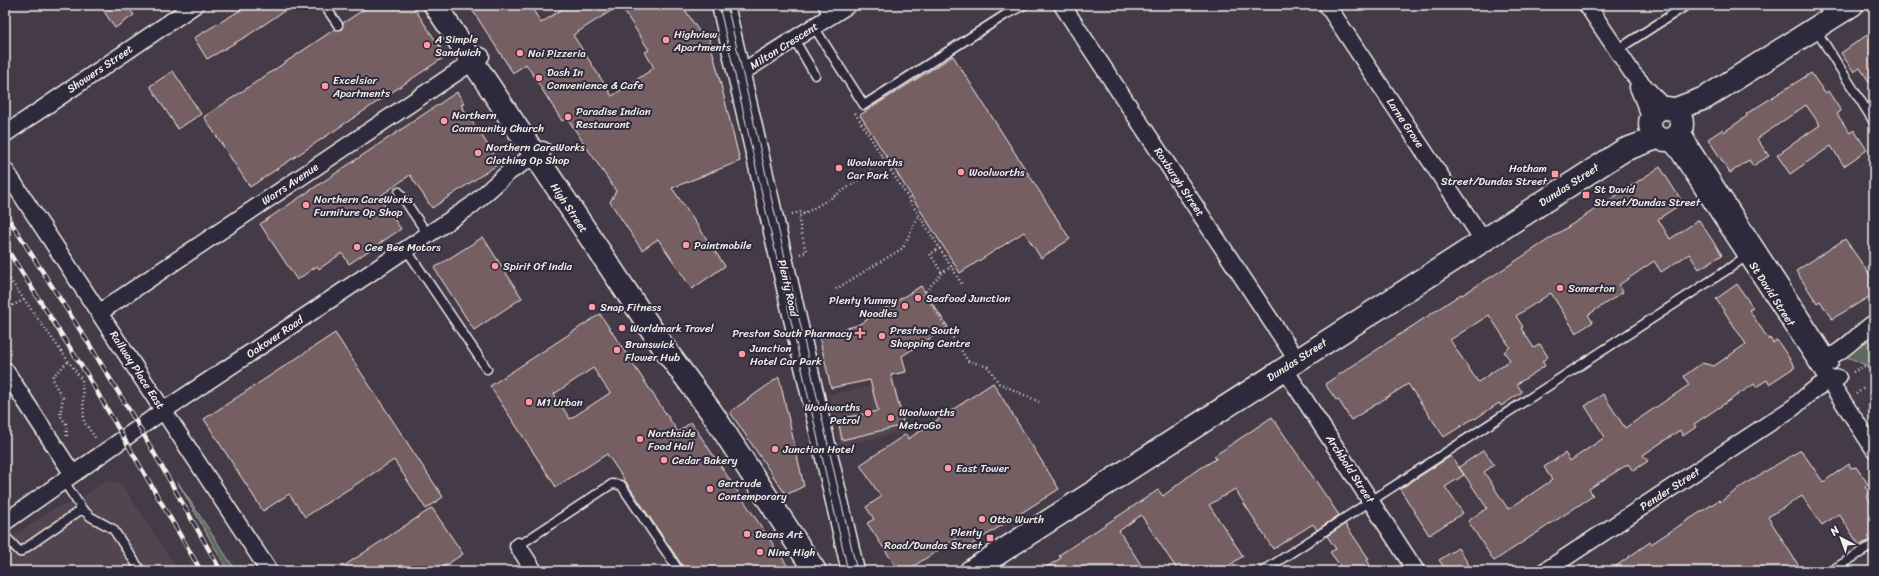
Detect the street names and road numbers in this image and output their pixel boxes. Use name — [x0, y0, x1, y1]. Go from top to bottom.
street label: Milton Crescent — [746, 17, 822, 75]
street label: Showers Street — [63, 40, 137, 98]
street label: Larne Grove — [1381, 94, 1429, 152]
street label: Roxburgh Street — [1149, 143, 1209, 221]
street label: Warrs Avenue — [258, 157, 323, 210]
street label: Dundas Street — [1535, 158, 1603, 212]
street label: High Street — [545, 179, 593, 237]
street label: Plenty Road — [772, 258, 804, 320]
street label: St David Street — [1744, 258, 1800, 331]
street label: Oakover Road — [243, 310, 308, 363]
street label: Railway Place East — [104, 327, 170, 413]
street label: Dundas Street — [1263, 333, 1331, 387]
street label: Archbold Street — [1320, 430, 1380, 508]
street label: Pender Street — [1636, 462, 1704, 516]

